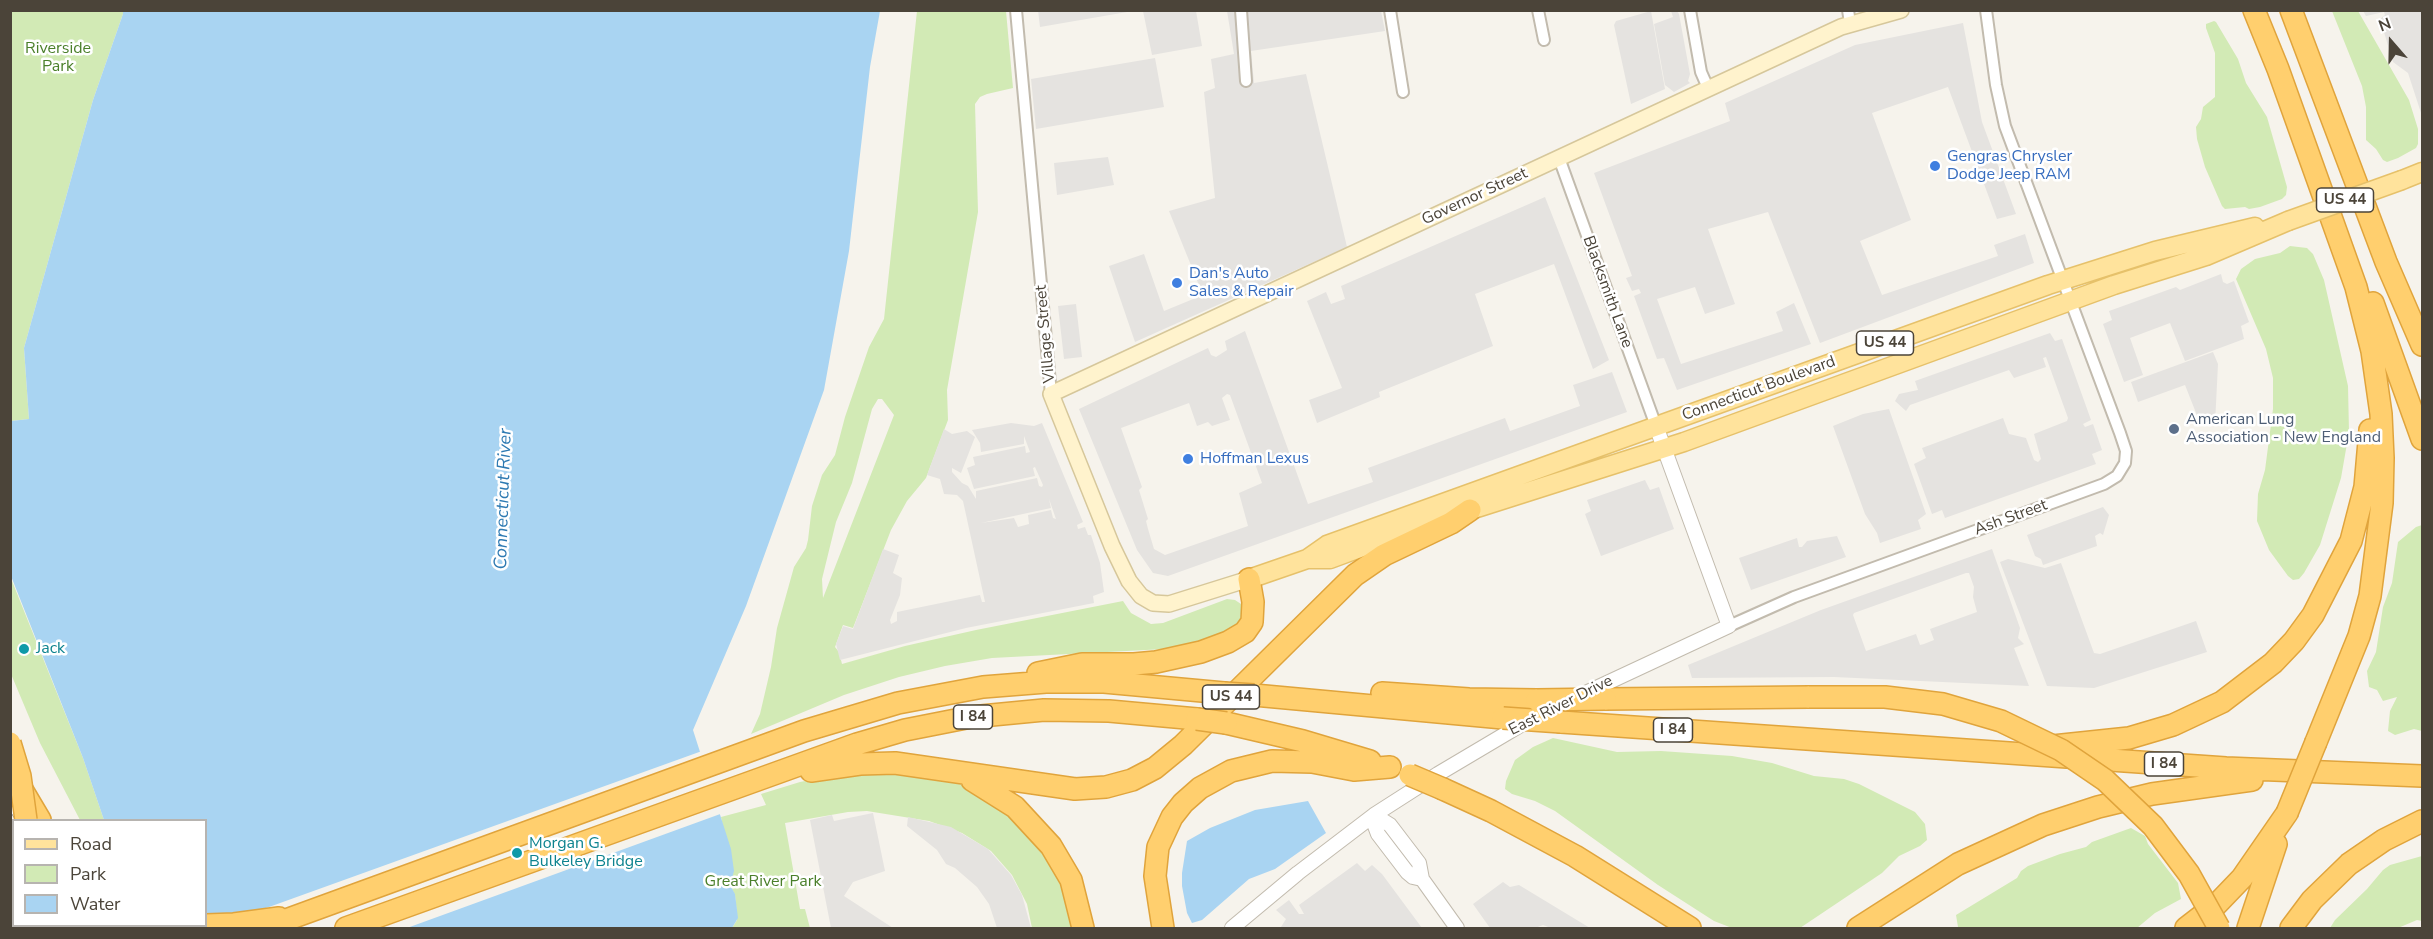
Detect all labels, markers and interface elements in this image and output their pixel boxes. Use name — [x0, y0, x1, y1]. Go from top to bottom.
north arrow — [2361, 12, 2421, 72]
text: N — [2375, 13, 2394, 37]
park label: Riverside Park — [25, 39, 91, 77]
place label: Gengras Chrysler Dodge Jeep RAM — [1947, 147, 2072, 185]
marker: Gengras Chrysler Dodge Jeep RAM — [1928, 159, 1942, 173]
street label: Governor Street — [1419, 164, 1531, 230]
road number: US 44 — [2316, 188, 2374, 212]
street label: Blacksmith Lane — [1578, 233, 1636, 351]
place label: Dan's Auto Sales & Repair — [1189, 264, 1294, 302]
marker: Dan's Auto Sales & Repair — [1170, 276, 1184, 290]
street label: Village Street — [1032, 284, 1060, 384]
road number: US 44 — [1856, 331, 1914, 355]
street label: Connecticut Boulevard — [1680, 352, 1838, 426]
place label: American Lung Association - New England — [2186, 410, 2381, 448]
marker: American Lung Association - New England — [2167, 422, 2181, 436]
water label: Connecticut River — [491, 428, 517, 570]
place label: Hoffman Lexus — [1200, 449, 1309, 469]
marker: Hoffman Lexus — [1181, 452, 1195, 466]
street label: Ash Street — [1972, 496, 2050, 540]
place label: Jack — [36, 639, 65, 659]
marker: Jack — [17, 642, 31, 656]
street label: East River Drive — [1506, 672, 1616, 740]
road number: US 44 — [1202, 685, 1260, 709]
road number: I 84 — [954, 705, 992, 729]
road number: I 84 — [1654, 718, 1692, 742]
road number: I 84 — [2144, 752, 2184, 776]
legend — [12, 819, 207, 927]
text: Road — [70, 832, 112, 856]
place label: Morgan G. Bulkeley Bridge — [529, 834, 643, 872]
marker: Morgan G. Bulkeley Bridge — [510, 846, 524, 860]
text: Park — [70, 862, 106, 886]
park label: Great River Park — [705, 872, 821, 892]
text: Water — [70, 892, 121, 916]

